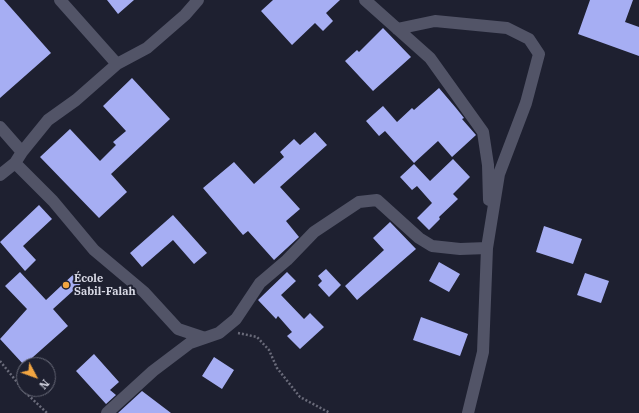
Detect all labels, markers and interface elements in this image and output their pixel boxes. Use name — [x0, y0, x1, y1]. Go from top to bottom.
place label: École Sabil-Falah — [74, 272, 136, 298]
marker: École Sabil-Falah — [61, 280, 71, 290]
north arrow — [16, 357, 56, 397]
text: N — [36, 376, 52, 392]

